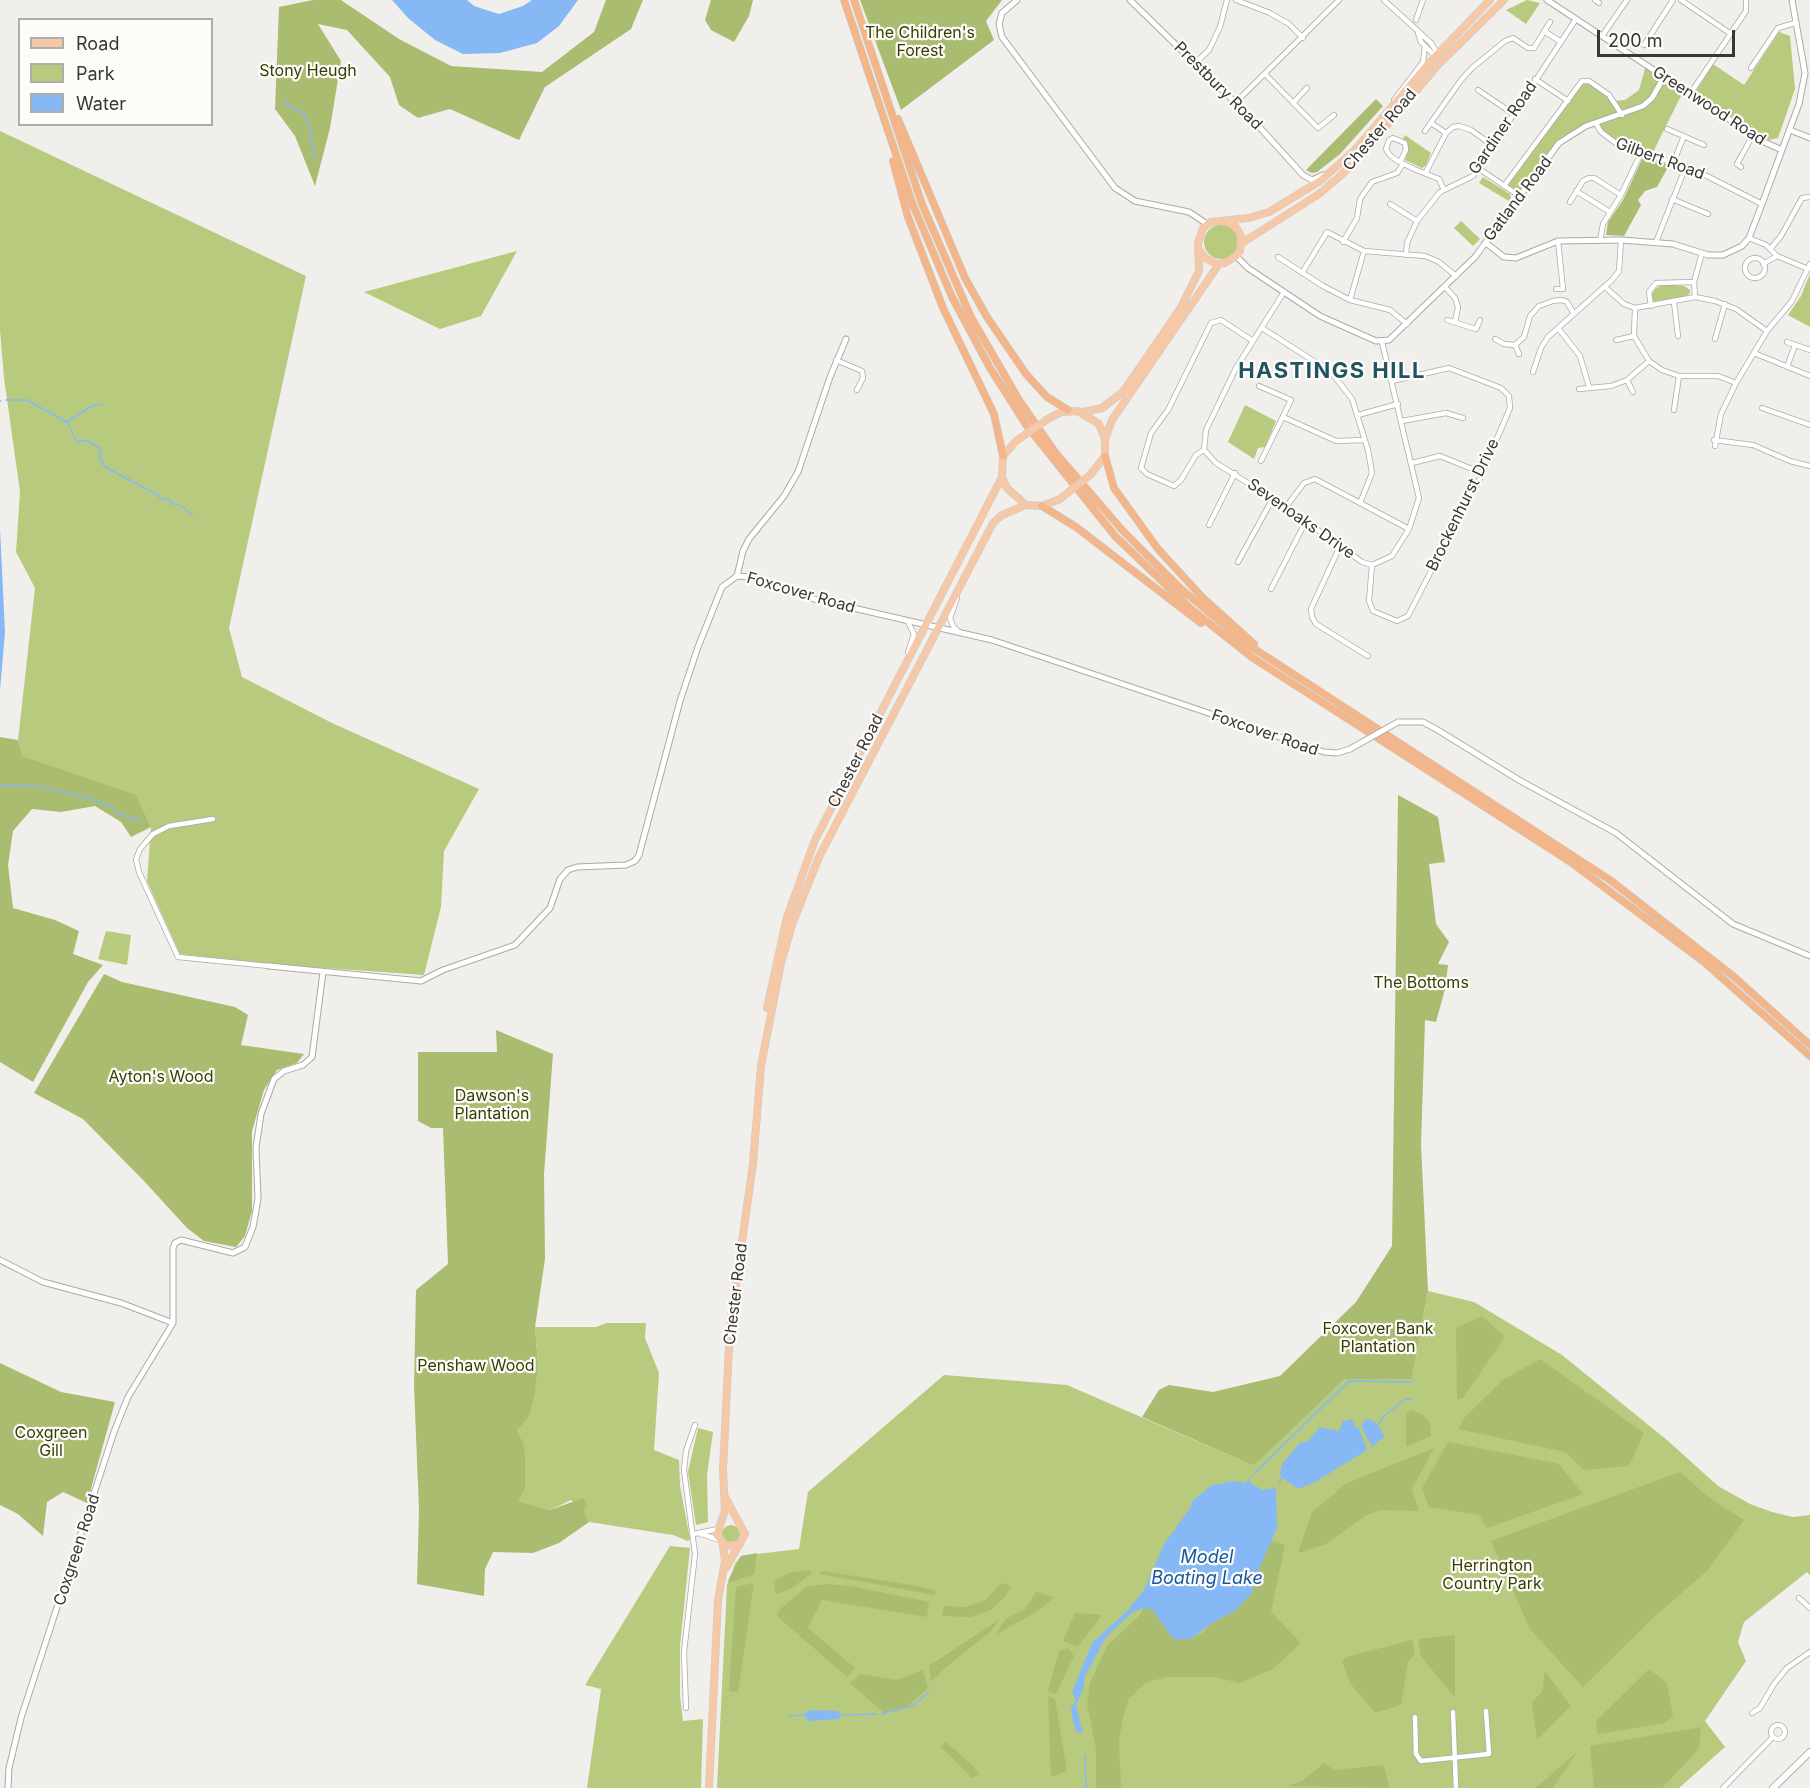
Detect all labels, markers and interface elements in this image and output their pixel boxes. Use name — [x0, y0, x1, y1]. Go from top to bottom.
legend — [18, 18, 213, 126]
scale bar — [1600, 18, 1738, 56]
park label: The Children's Forest — [865, 23, 975, 61]
text: 200 m — [1608, 30, 1663, 51]
text: Road — [76, 33, 119, 54]
street label: Prestbury Road — [1170, 38, 1266, 134]
park label: Stony Heugh — [259, 61, 357, 81]
street label: Greenwood Road — [1649, 62, 1769, 150]
text: Park — [76, 63, 115, 84]
street label: Gardiner Road — [1465, 78, 1541, 178]
street label: Chester Road — [1339, 85, 1421, 175]
text: Water — [76, 93, 126, 114]
street label: Gilbert Road — [1613, 134, 1707, 184]
street label: Gatland Road — [1480, 153, 1556, 245]
district label: HASTINGS HILL — [1238, 358, 1426, 384]
street label: Brockenhurst Drive — [1423, 436, 1503, 574]
street label: Sevenoaks Drive — [1244, 475, 1358, 563]
street label: Foxcover Road — [745, 568, 857, 618]
street label: Foxcover Road — [1209, 706, 1321, 760]
street label: Chester Road — [824, 711, 888, 811]
park label: The Bottoms — [1373, 973, 1469, 993]
park label: Ayton's Wood — [109, 1067, 213, 1087]
park label: Dawson's Plantation — [455, 1086, 529, 1124]
street label: Chester Road — [720, 1242, 752, 1346]
park label: Foxcover Bank Plantation — [1322, 1319, 1434, 1357]
park label: Penshaw Wood — [417, 1356, 535, 1376]
park label: Coxgreen Gill — [15, 1423, 87, 1461]
street label: Coxgreen Road — [50, 1492, 104, 1608]
water label: Model Boating Lake — [1151, 1547, 1263, 1590]
park label: Herrington Country Park — [1442, 1556, 1542, 1594]

